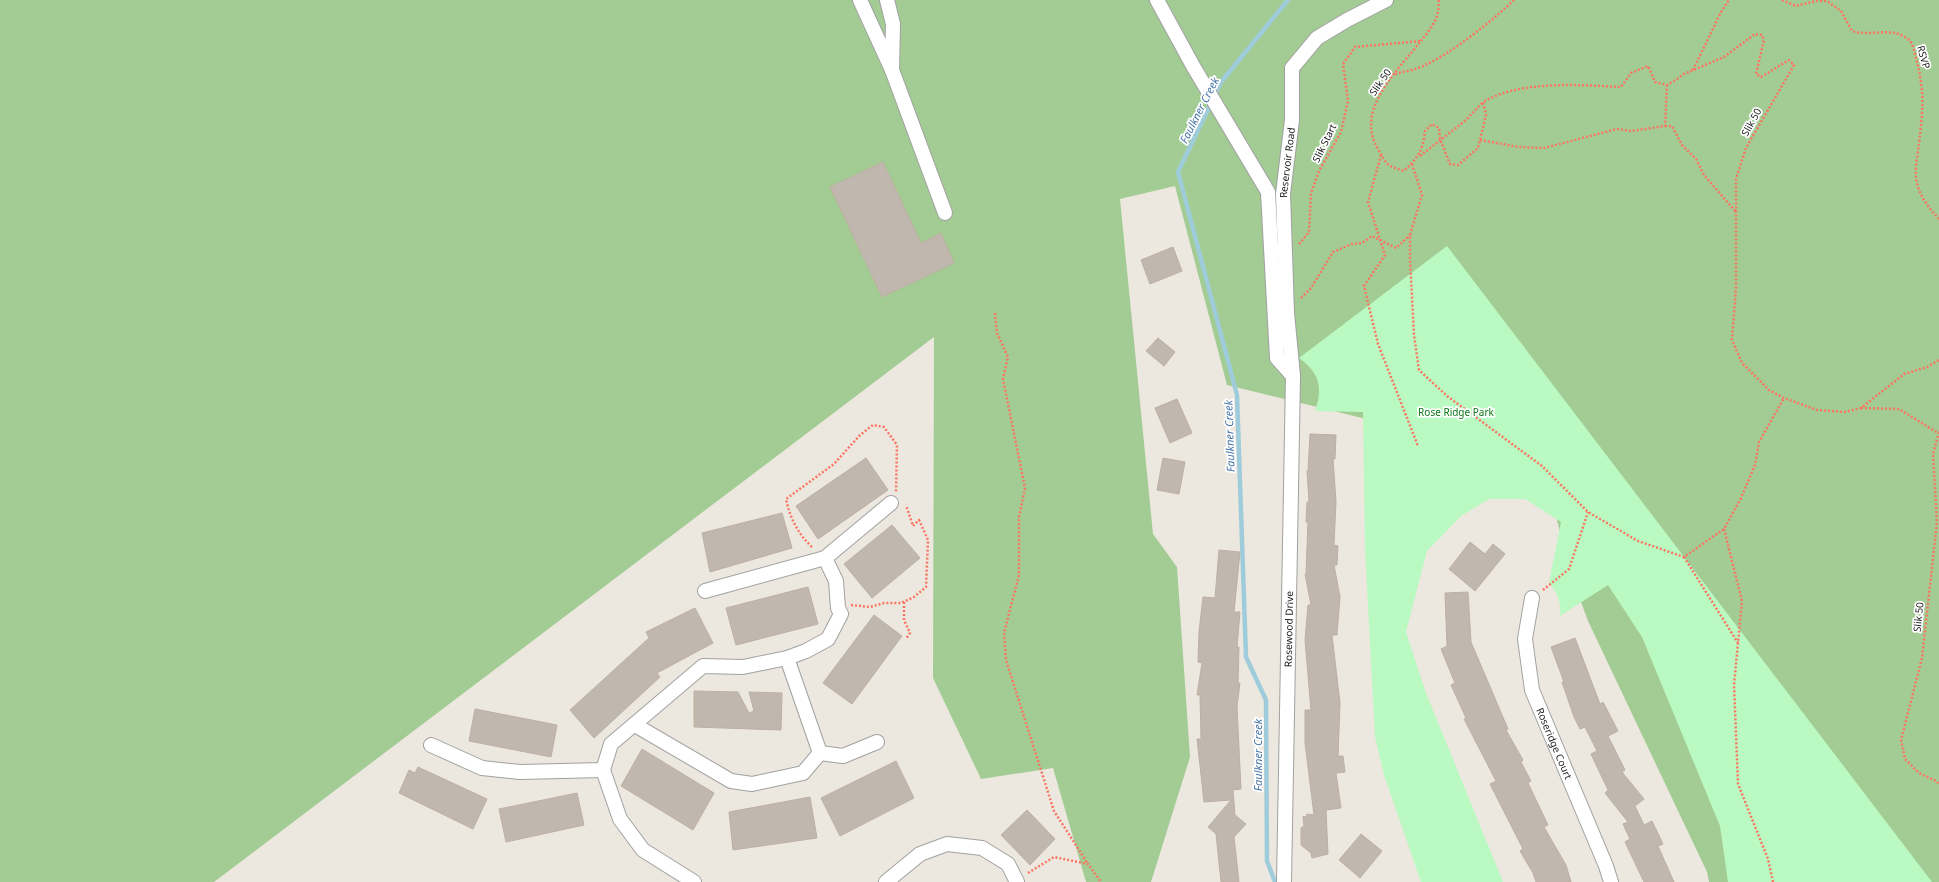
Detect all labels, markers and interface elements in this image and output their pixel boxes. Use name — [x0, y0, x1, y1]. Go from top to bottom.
street label: RSVP — [1914, 44, 1934, 70]
street label: Slik 50 — [1366, 65, 1395, 98]
water label: Faulkner Creek — [1176, 74, 1222, 146]
street label: Slik 50 — [1738, 105, 1765, 139]
street label: Slik Start — [1309, 121, 1339, 165]
street label: Reservoir Road — [1276, 127, 1298, 198]
water label: Faulkner Creek — [1220, 399, 1238, 472]
park label: Rose Ridge Park — [1418, 405, 1495, 419]
street label: Rosewood Drive — [1281, 591, 1296, 667]
street label: Slik 50 — [1909, 601, 1927, 633]
street label: Roseridge Court — [1533, 705, 1576, 782]
water label: Faulkner Creek — [1250, 718, 1265, 791]

